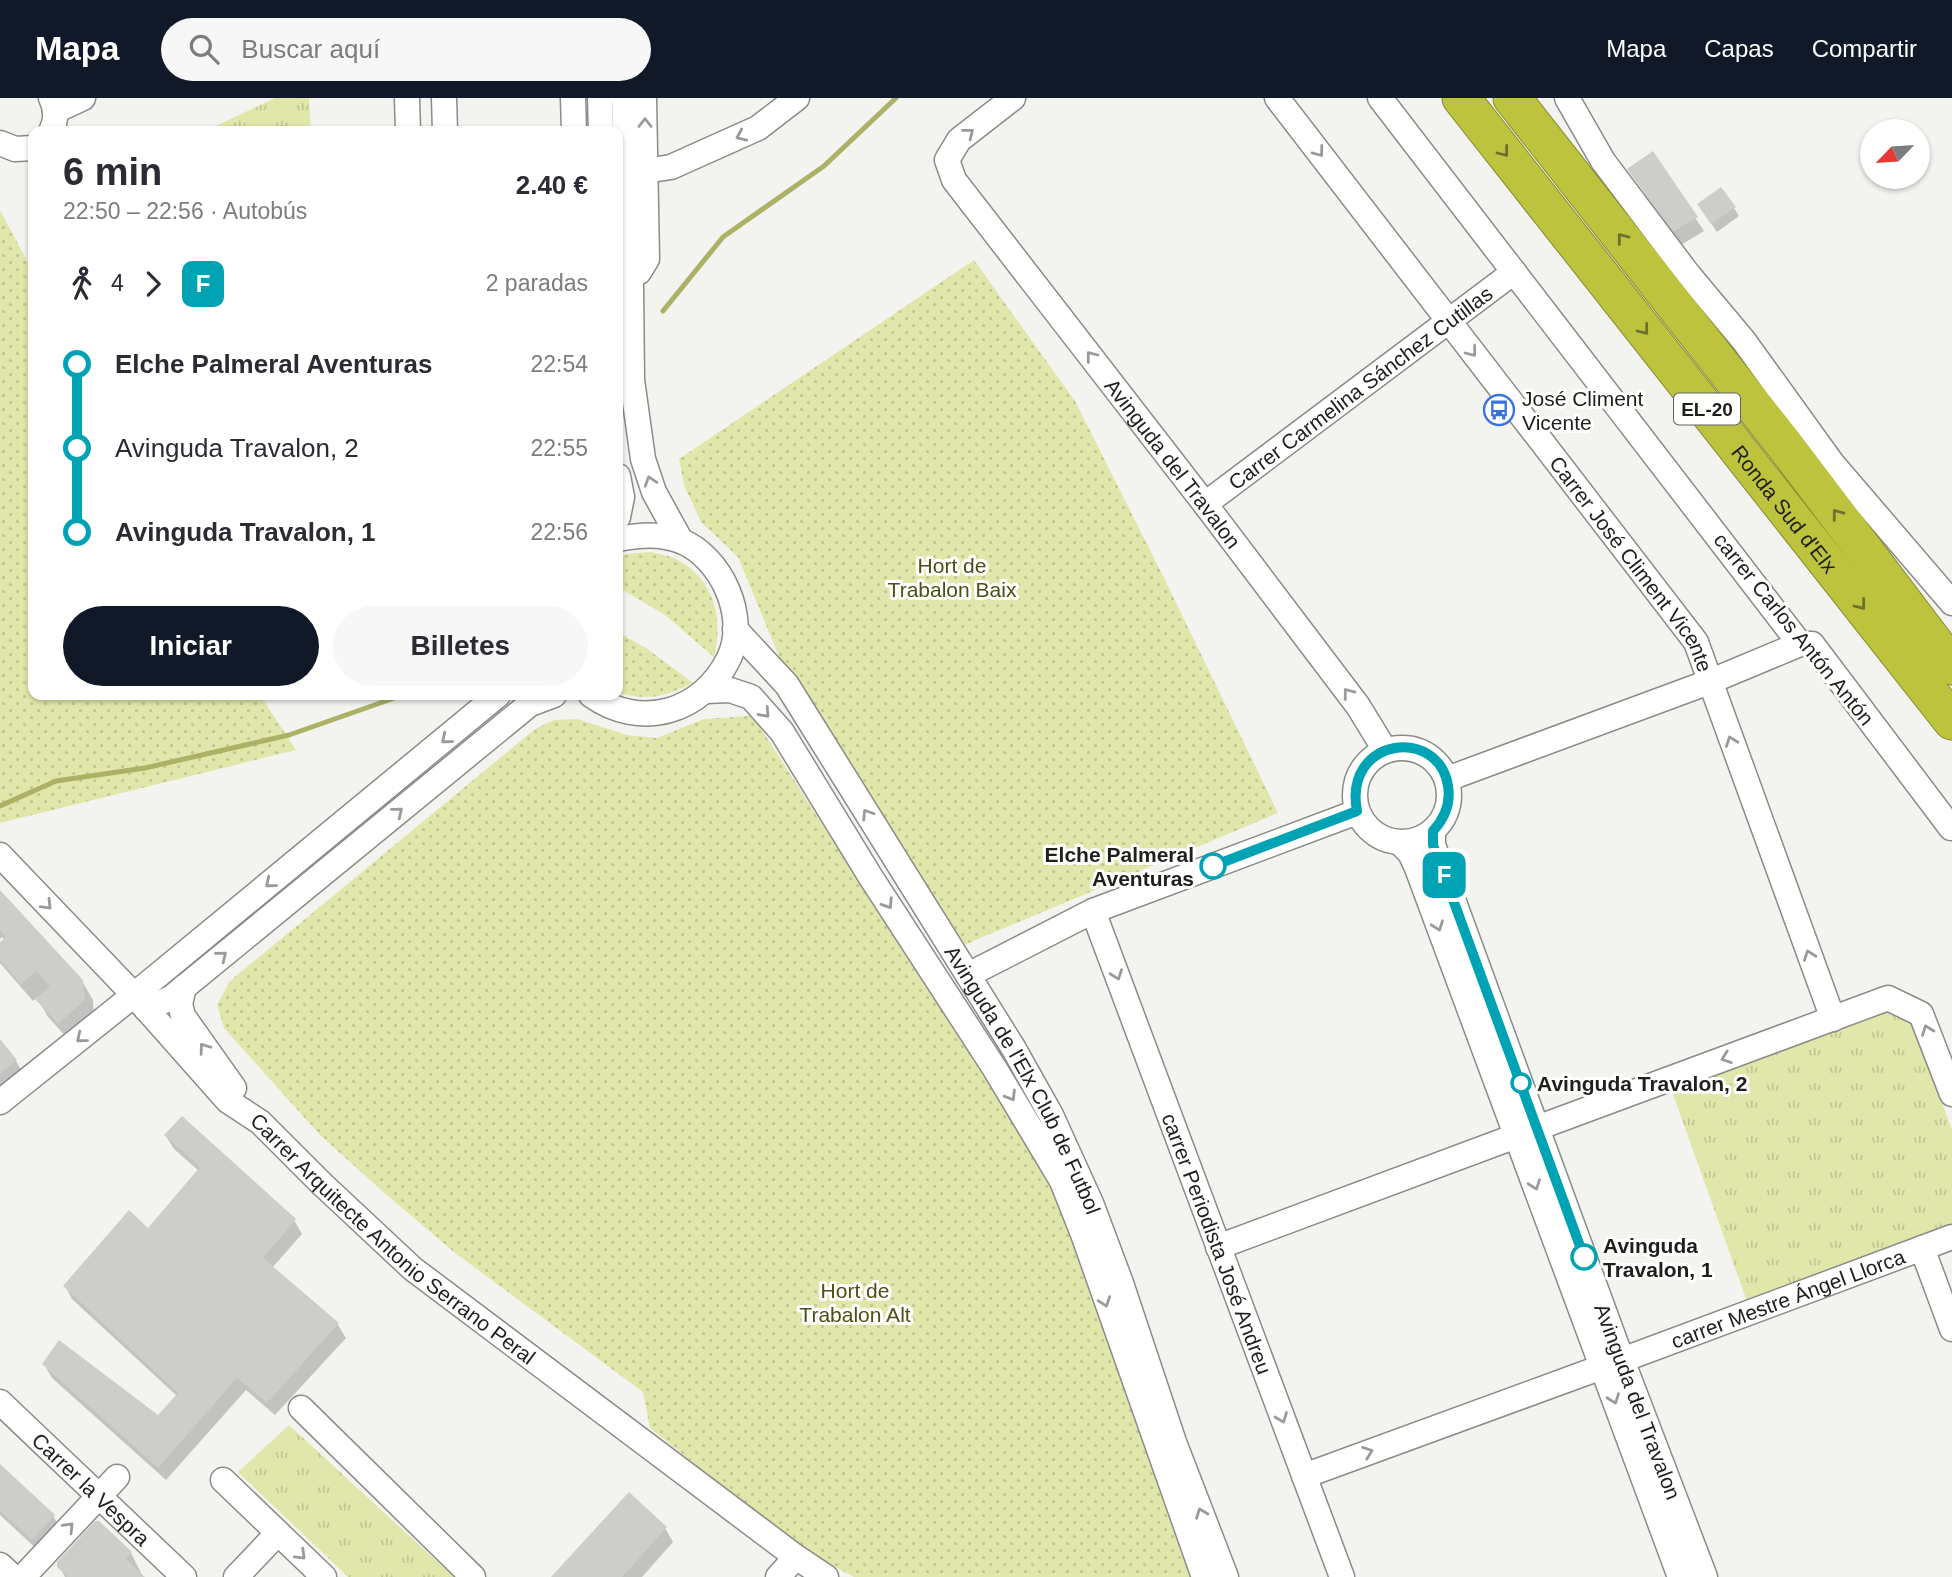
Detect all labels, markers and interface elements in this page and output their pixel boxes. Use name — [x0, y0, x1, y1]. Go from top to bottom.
search box — [161, 18, 651, 81]
text: Mapa — [35, 30, 119, 67]
icon: search — [185, 30, 223, 68]
text: Buscar aquí — [241, 34, 380, 64]
text: Mapa — [1606, 35, 1666, 62]
text: Capas — [1704, 35, 1774, 62]
text: Compartir — [1812, 35, 1917, 62]
one-way arrow — [637, 117, 653, 127]
north arrow — [1860, 119, 1930, 189]
map controls — [1860, 119, 1930, 189]
one-way arrow — [735, 128, 748, 142]
one-way arrow — [961, 128, 974, 141]
one-way arrow — [1311, 144, 1323, 157]
one-way arrow — [1495, 144, 1508, 156]
text: 6 min — [63, 151, 162, 193]
text: 2.40 € — [516, 170, 588, 200]
text: 22:50 – 22:56 · Autobús — [63, 198, 307, 224]
one-way arrow — [1618, 233, 1631, 246]
icon: walk — [63, 265, 101, 303]
icon: forward — [134, 265, 172, 303]
text: 4 — [111, 270, 124, 296]
text: F — [196, 270, 210, 297]
text: 2 paradas — [486, 270, 588, 296]
street label: Carrer Carmelina Sánchez Cutillas — [1224, 281, 1496, 494]
one-way arrow — [1636, 323, 1649, 335]
one-way arrow — [1464, 344, 1477, 357]
text: Elche Palmeral Aventuras — [115, 349, 432, 379]
text: 22:54 — [530, 351, 588, 377]
one-way arrow — [1086, 351, 1099, 364]
street label: Avinguda del Travalon — [1101, 374, 1246, 552]
place label: José Climent Vicente — [1522, 387, 1644, 434]
bus stop icon: José Climent Vicente — [1482, 393, 1516, 427]
road number: EL-20 — [1674, 394, 1740, 424]
text: Avinguda Travalon, 2 — [115, 433, 359, 463]
text: 22:55 — [530, 435, 588, 461]
street label: Ronda Sud d'Elx — [1727, 440, 1842, 577]
street label: Carrer José Climent Vicente — [1545, 451, 1717, 675]
one-way arrow — [644, 475, 659, 487]
one-way arrow — [1833, 509, 1845, 522]
text: Avinguda Travalon, 1 — [115, 517, 376, 547]
text: 22:56 — [530, 519, 588, 545]
street label: carrer Carlos Antón Antón — [1709, 528, 1879, 730]
park label: Hort de Trabalon Baix — [888, 554, 1017, 601]
one-way arrow — [1853, 597, 1865, 610]
button: Iniciar — [63, 606, 319, 686]
button: Billetes — [333, 606, 588, 686]
one-way arrow — [1344, 688, 1356, 700]
one-way arrow — [757, 705, 770, 718]
one-way arrow — [441, 730, 453, 743]
one-way arrow — [1725, 736, 1739, 748]
one-way arrow — [389, 808, 402, 820]
one-way arrow — [862, 808, 875, 821]
place label: Elche Palmeral Aventuras — [1045, 843, 1194, 890]
line badge: F — [1421, 852, 1467, 898]
marker: Elche Palmeral Aventuras — [1200, 853, 1226, 879]
text: F — [1437, 861, 1451, 888]
one-way arrow — [266, 875, 279, 887]
one-way arrow — [39, 897, 51, 910]
one-way arrow — [880, 897, 893, 910]
one-way arrow — [1430, 920, 1444, 932]
street label: Avinguda de l'Elx Club de Futbol — [941, 941, 1106, 1217]
one-way arrow — [1803, 949, 1817, 961]
one-way arrow — [213, 952, 226, 964]
one-way arrow — [1108, 969, 1122, 981]
one-way arrow — [1922, 1025, 1936, 1037]
one-way arrow — [76, 1029, 88, 1042]
one-way arrow — [200, 1043, 213, 1056]
one-way arrow — [1720, 1050, 1732, 1064]
place label: Avinguda Travalon, 2 — [1537, 1072, 1747, 1095]
marker: Avinguda Travalon, 2 — [1511, 1073, 1531, 1093]
one-way arrow — [1003, 1089, 1016, 1102]
street label: Carrer Arquitecte Antonio Serrano Peral — [247, 1108, 540, 1368]
street label: carrer Periodista José Andreu — [1158, 1110, 1277, 1377]
one-way arrow — [1526, 1179, 1540, 1191]
place label: Avinguda Travalon, 1 — [1603, 1234, 1713, 1281]
marker: Avinguda Travalon, 1 — [1571, 1244, 1597, 1270]
street label: carrer Mestre Ángel Llorca — [1668, 1244, 1908, 1352]
park label: Hort de Trabalon Alt — [799, 1279, 911, 1326]
one-way arrow — [1097, 1295, 1111, 1308]
street label: Avinguda del Travalon — [1591, 1300, 1686, 1503]
one-way arrow — [1606, 1392, 1620, 1404]
one-way arrow — [1274, 1411, 1288, 1423]
street label: Carrer la Vespra — [28, 1428, 155, 1550]
one-way arrow — [1362, 1446, 1374, 1460]
one-way arrow — [1196, 1508, 1210, 1520]
one-way arrow — [61, 1522, 74, 1535]
one-way arrow — [293, 1546, 306, 1559]

